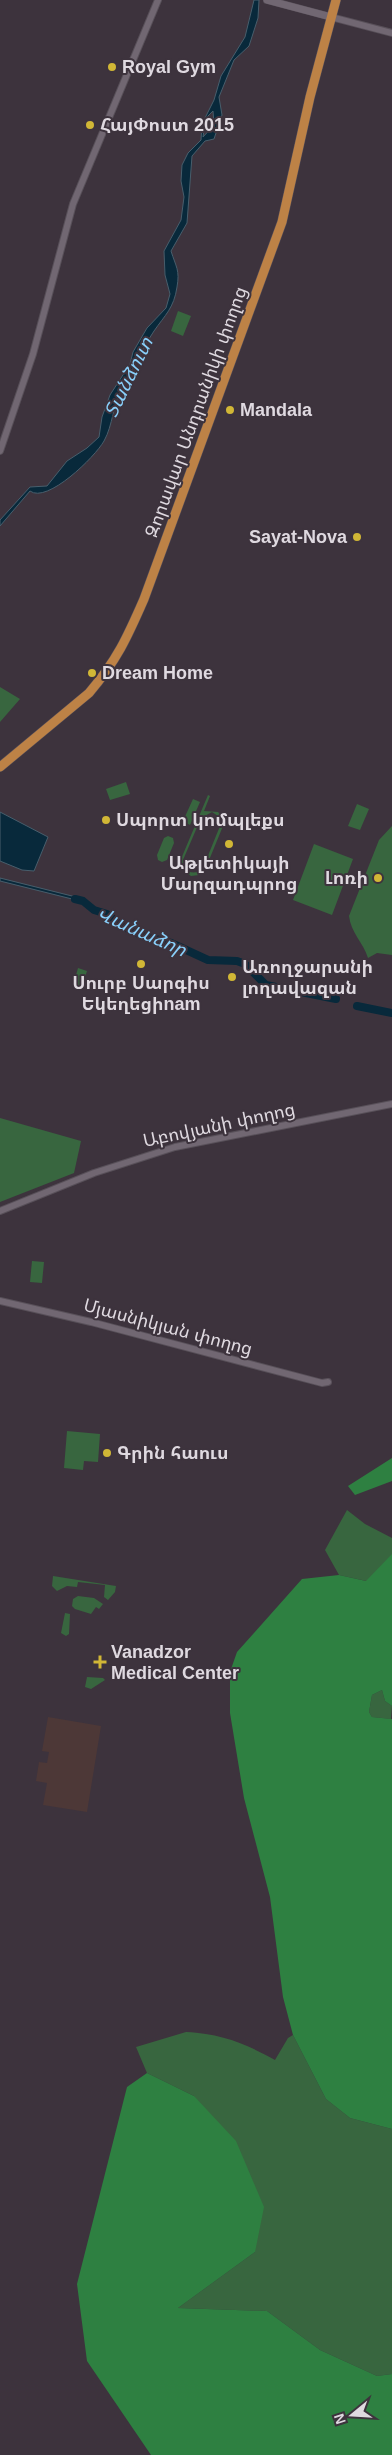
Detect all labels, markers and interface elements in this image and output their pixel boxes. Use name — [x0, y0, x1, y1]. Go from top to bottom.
place label: Royal Gym — [122, 57, 216, 77]
marker: Royal Gym — [106, 61, 118, 73]
place label: ՀայՓոստ 2015 — [100, 115, 234, 135]
marker: ՀայՓոստ 2015 — [84, 119, 96, 131]
street label: Զորավար Անդրանիկի փողոց — [141, 284, 251, 540]
water label: Տանձուտ — [100, 334, 157, 420]
place label: Mandala — [240, 400, 313, 420]
marker: Mandala — [224, 404, 236, 416]
place label: Sayat-Nova — [249, 527, 348, 547]
marker: Sayat-Nova — [351, 531, 363, 543]
place label: Dream Home — [102, 663, 213, 683]
marker: Dream Home — [86, 667, 98, 679]
place label: Սպորտ կոմպլեքս — [116, 810, 285, 830]
marker: Սպորտ կոմպլեքս — [100, 814, 112, 826]
marker: Աթլետիկայի Մարզադպրոց — [223, 838, 235, 850]
place label: Աթլետիկայի Մարզադպրոց — [160, 853, 298, 894]
place label: Լոռի — [325, 868, 368, 888]
marker: Լոռի — [372, 872, 384, 884]
water label: Վանաձոր — [94, 902, 190, 962]
place label: Առողջարանի լողավազան — [242, 957, 373, 998]
marker: Սուրբ Սարգիս Եկեղեցիnam — [135, 958, 147, 970]
marker: Առողջարանի լողավազան — [226, 971, 238, 983]
place label: Սուրբ Սարգիս Եկեղեցիnam — [72, 973, 210, 1014]
street label: Աբովյանի փողոց — [141, 1099, 297, 1151]
street label: Մյասնիկյան փողոց — [81, 1295, 255, 1359]
place label: Գրին հաուս — [117, 1443, 229, 1463]
marker: Գրին հաուս — [101, 1447, 113, 1459]
place label: Vanadzor Medical Center — [111, 1642, 239, 1683]
marker: Vanadzor Medical Center — [93, 1655, 107, 1669]
north arrow — [327, 2390, 377, 2440]
text: N — [330, 2412, 349, 2426]

